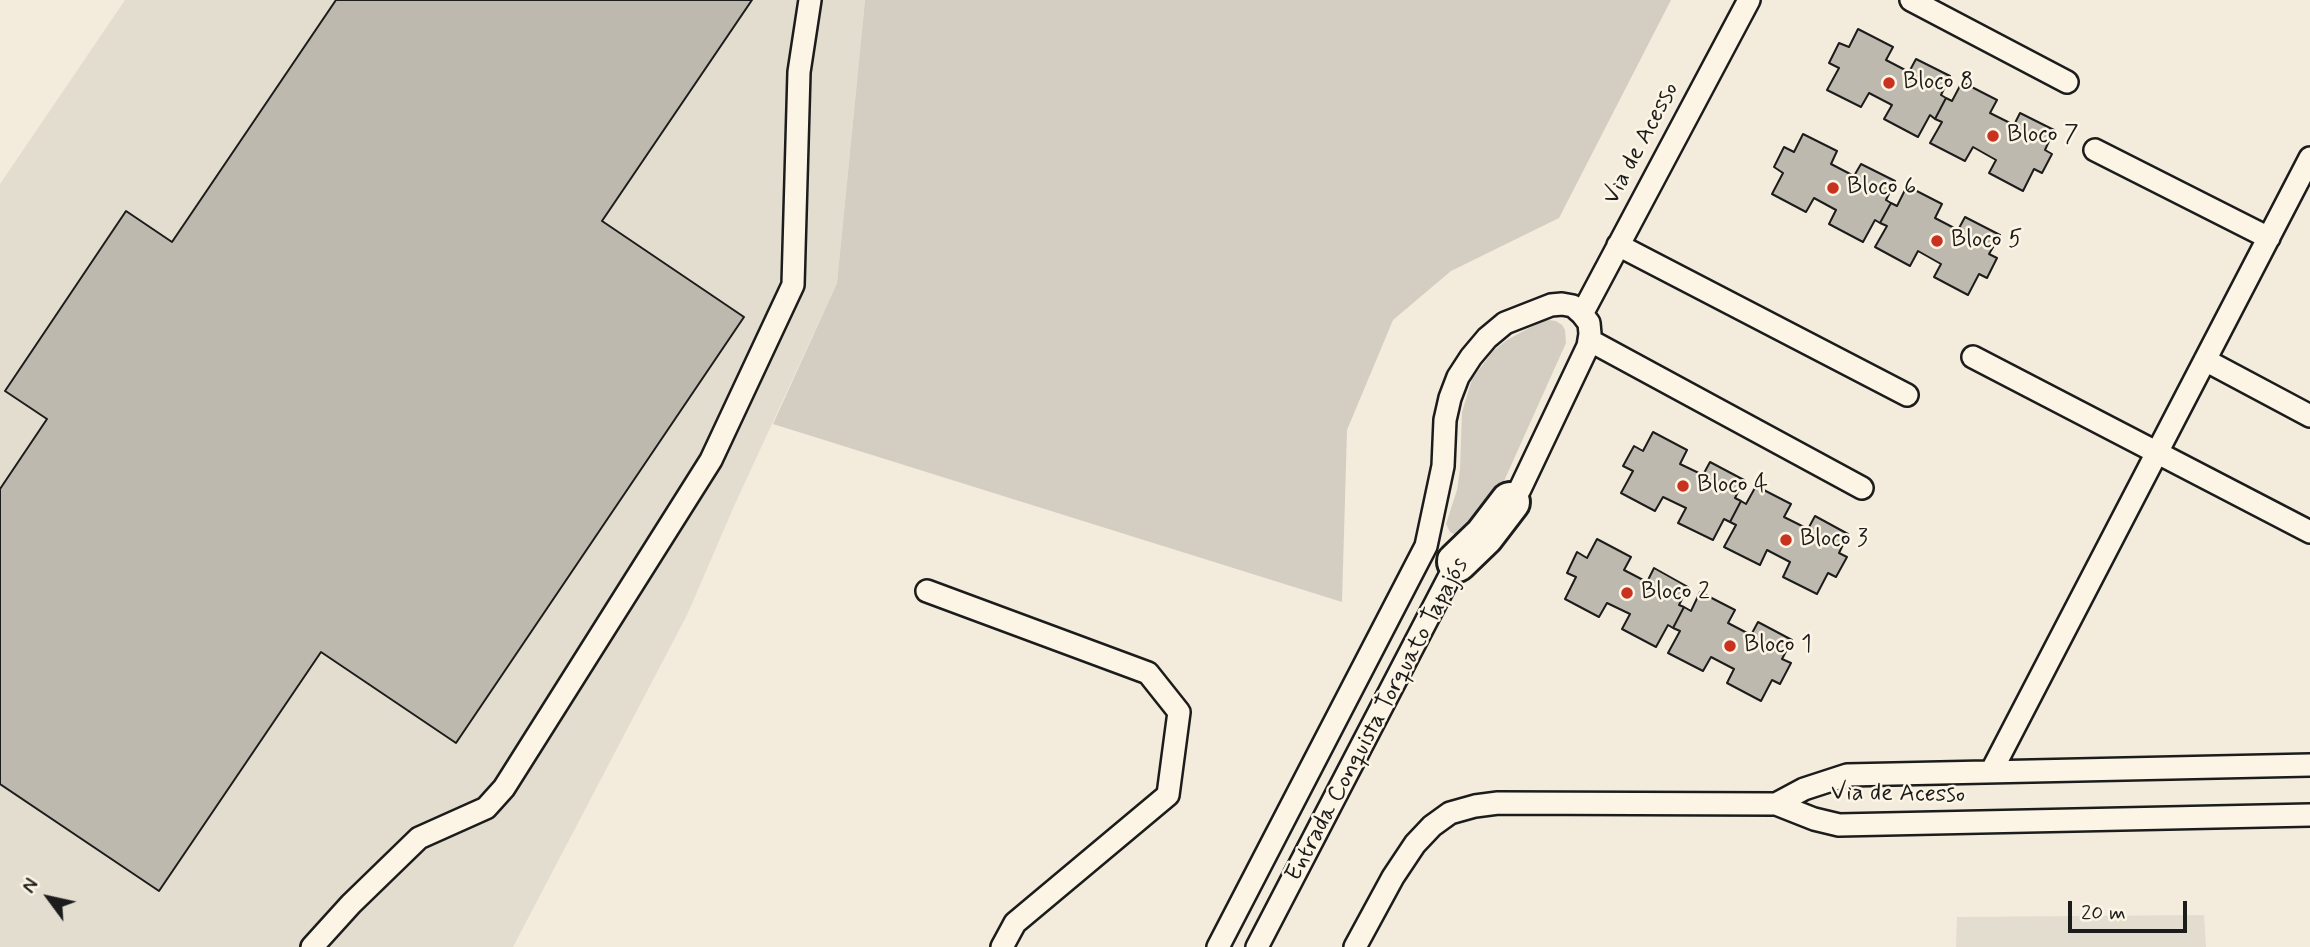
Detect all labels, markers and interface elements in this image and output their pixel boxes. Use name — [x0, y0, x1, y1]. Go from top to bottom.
place label: Bloco 8 — [1903, 69, 1974, 97]
marker: Bloco 8 — [1881, 75, 1897, 91]
street label: Via de Acesso — [1598, 78, 1686, 210]
place label: Bloco 7 — [2007, 122, 2079, 150]
marker: Bloco 7 — [1985, 128, 2001, 144]
place label: Bloco 6 — [1847, 174, 1916, 202]
marker: Bloco 6 — [1825, 180, 1841, 196]
place label: Bloco 5 — [1951, 227, 2022, 255]
marker: Bloco 5 — [1929, 233, 1945, 249]
place label: Bloco 4 — [1697, 472, 1768, 500]
marker: Bloco 4 — [1675, 478, 1691, 494]
place label: Bloco 3 — [1800, 526, 1868, 554]
marker: Bloco 3 — [1778, 532, 1794, 548]
street label: Entrada Conquista Torquato Tapajós — [1280, 553, 1476, 887]
place label: Bloco 2 — [1641, 579, 1710, 607]
marker: Bloco 2 — [1619, 585, 1635, 601]
place label: Bloco 1 — [1744, 632, 1812, 660]
marker: Bloco 1 — [1722, 638, 1738, 654]
street label: Via de Acesso — [1831, 779, 1965, 811]
north arrow — [14, 863, 84, 933]
text: N — [17, 874, 45, 898]
scale bar — [2072, 888, 2191, 932]
text: 20 m — [2081, 899, 2126, 927]

